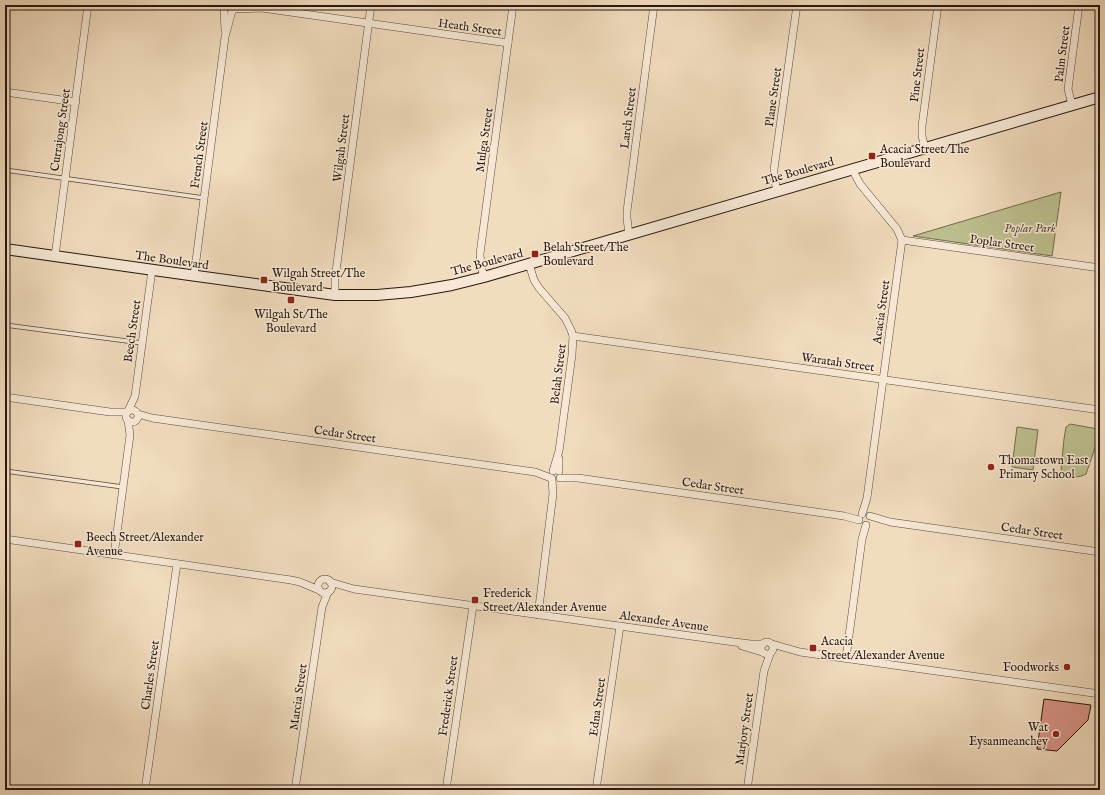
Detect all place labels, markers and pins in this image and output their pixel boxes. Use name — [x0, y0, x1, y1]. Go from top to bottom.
place label: Acacia Street/The Boulevard — [879, 142, 970, 171]
marker: Acacia Street/The Boulevard — [867, 151, 877, 161]
place label: Belah Street/The Boulevard — [543, 240, 629, 269]
marker: Belah Street/The Boulevard — [530, 249, 540, 259]
place label: Wilgah Street/The Boulevard — [272, 266, 366, 295]
marker: Wilgah Street/The Boulevard — [259, 275, 269, 285]
marker: Wilgah St/The Boulevard — [286, 295, 296, 305]
place label: Wilgah St/The Boulevard — [254, 307, 328, 336]
place label: Thomastown East Primary School — [999, 453, 1088, 482]
marker: Thomastown East Primary School — [986, 462, 996, 472]
place label: Beech Street/Alexander Avenue — [85, 530, 204, 559]
marker: Beech Street/Alexander Avenue — [73, 539, 83, 549]
place label: Frederick Street/Alexander Avenue — [483, 586, 607, 615]
marker: Frederick Street/Alexander Avenue — [470, 595, 480, 605]
place label: Acacia Street/Alexander Avenue — [820, 634, 945, 663]
marker: Acacia Street/Alexander Avenue — [808, 643, 818, 653]
place label: Foodworks — [1003, 660, 1059, 675]
marker: Foodworks — [1062, 662, 1072, 672]
place label: Wat Eysanmeanchey — [969, 720, 1048, 749]
marker: Wat Eysanmeanchey — [1051, 729, 1061, 739]

